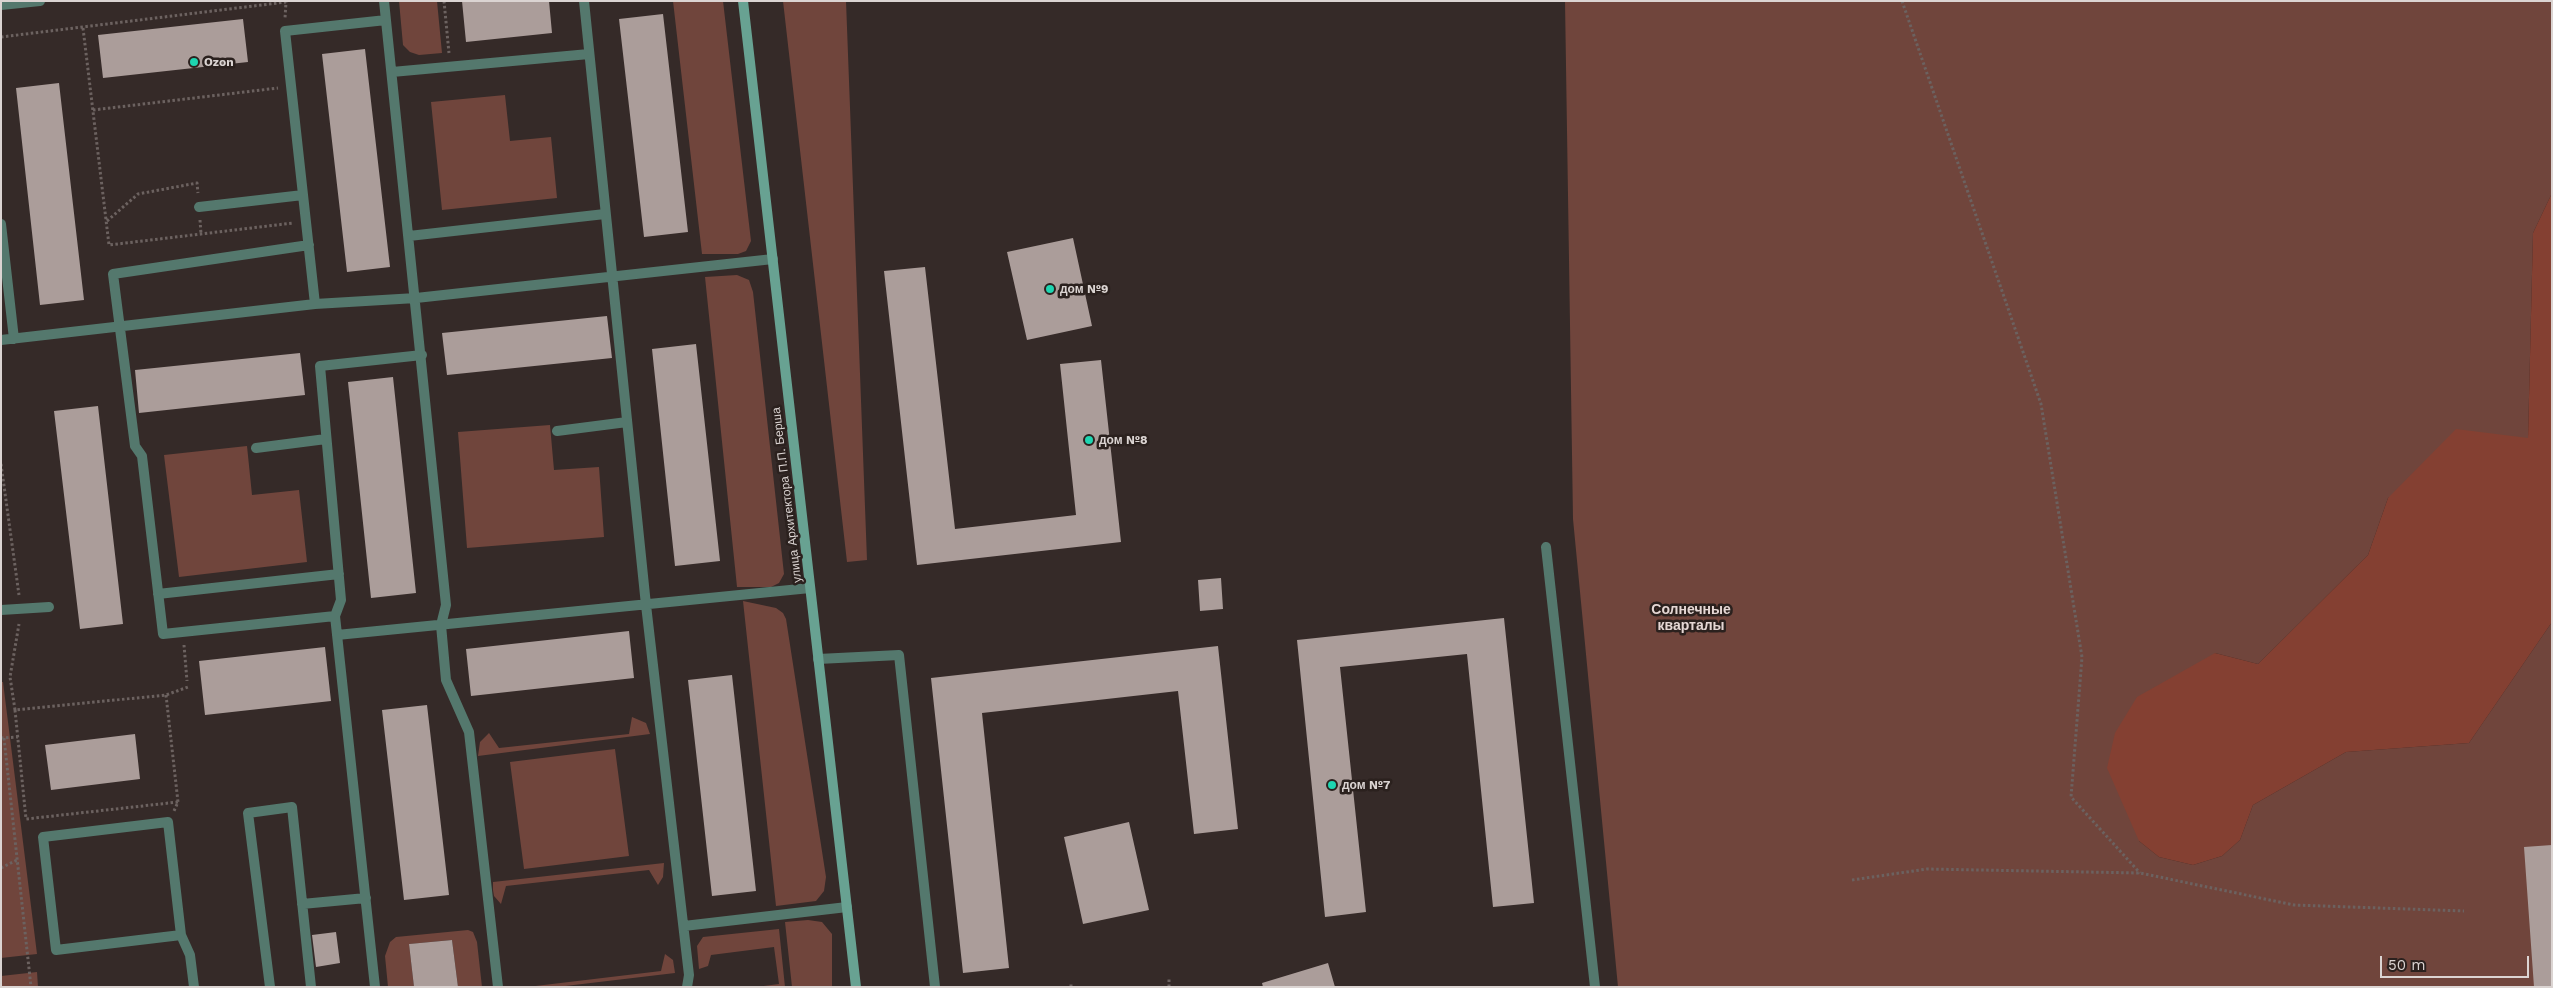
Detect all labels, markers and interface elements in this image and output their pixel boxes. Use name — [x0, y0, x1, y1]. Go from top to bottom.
place label: Ozon — [204, 55, 234, 69]
marker: Ozon — [188, 56, 200, 68]
place label: дом №9 — [1060, 282, 1108, 296]
marker: дом №9 — [1044, 283, 1056, 295]
street label: улица Архитектора П.П. Берша — [769, 407, 805, 583]
place label: дом №8 — [1099, 433, 1148, 447]
marker: дом №8 — [1083, 434, 1095, 446]
district label: Солнечные кварталы — [1651, 602, 1731, 634]
place label: дом №7 — [1342, 778, 1390, 792]
marker: дом №7 — [1326, 779, 1338, 791]
scale bar — [2383, 946, 2532, 978]
text: 50 m — [2388, 956, 2425, 974]

